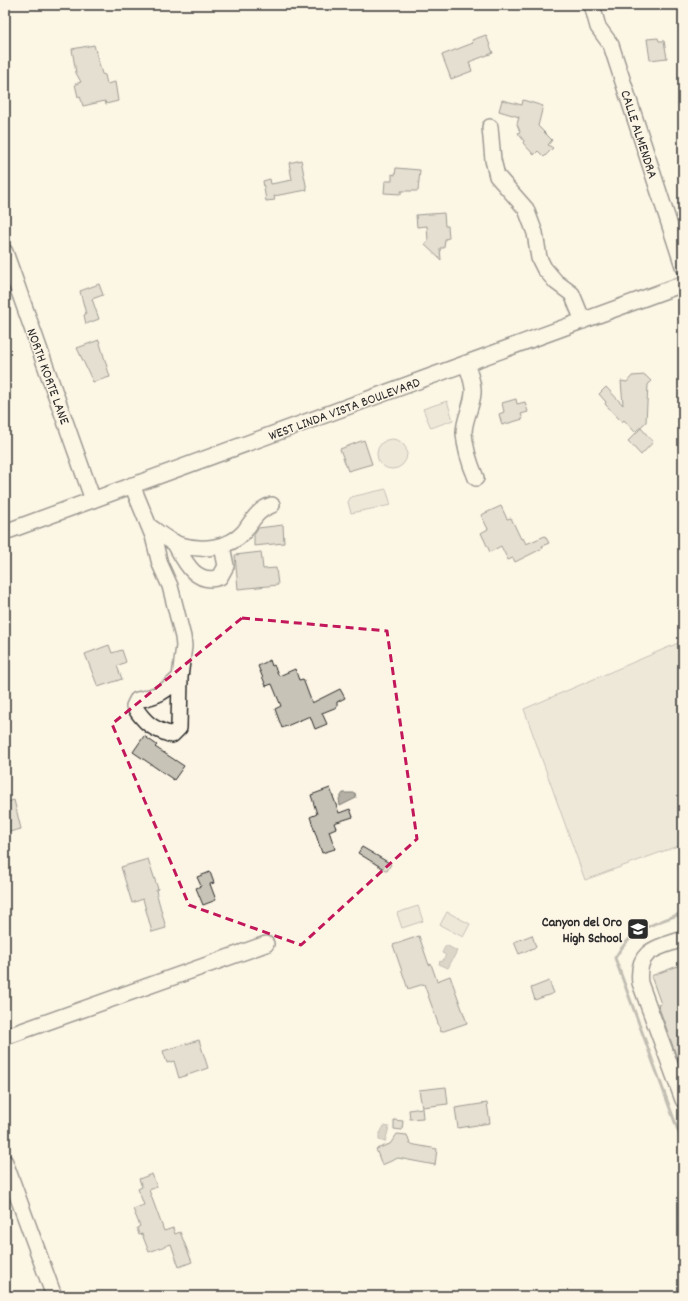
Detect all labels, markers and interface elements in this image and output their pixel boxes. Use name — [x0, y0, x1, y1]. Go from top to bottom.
street label: CALLE ALMENDRA — [614, 88, 662, 182]
street label: NORTH KORTE LANE — [20, 326, 74, 428]
street label: WEST LINDA VISTA BOULEVARD — [266, 373, 423, 447]
place label: Canyon del Oro High School — [542, 913, 623, 949]
school or university icon: Canyon del Oro High School — [625, 916, 651, 942]

